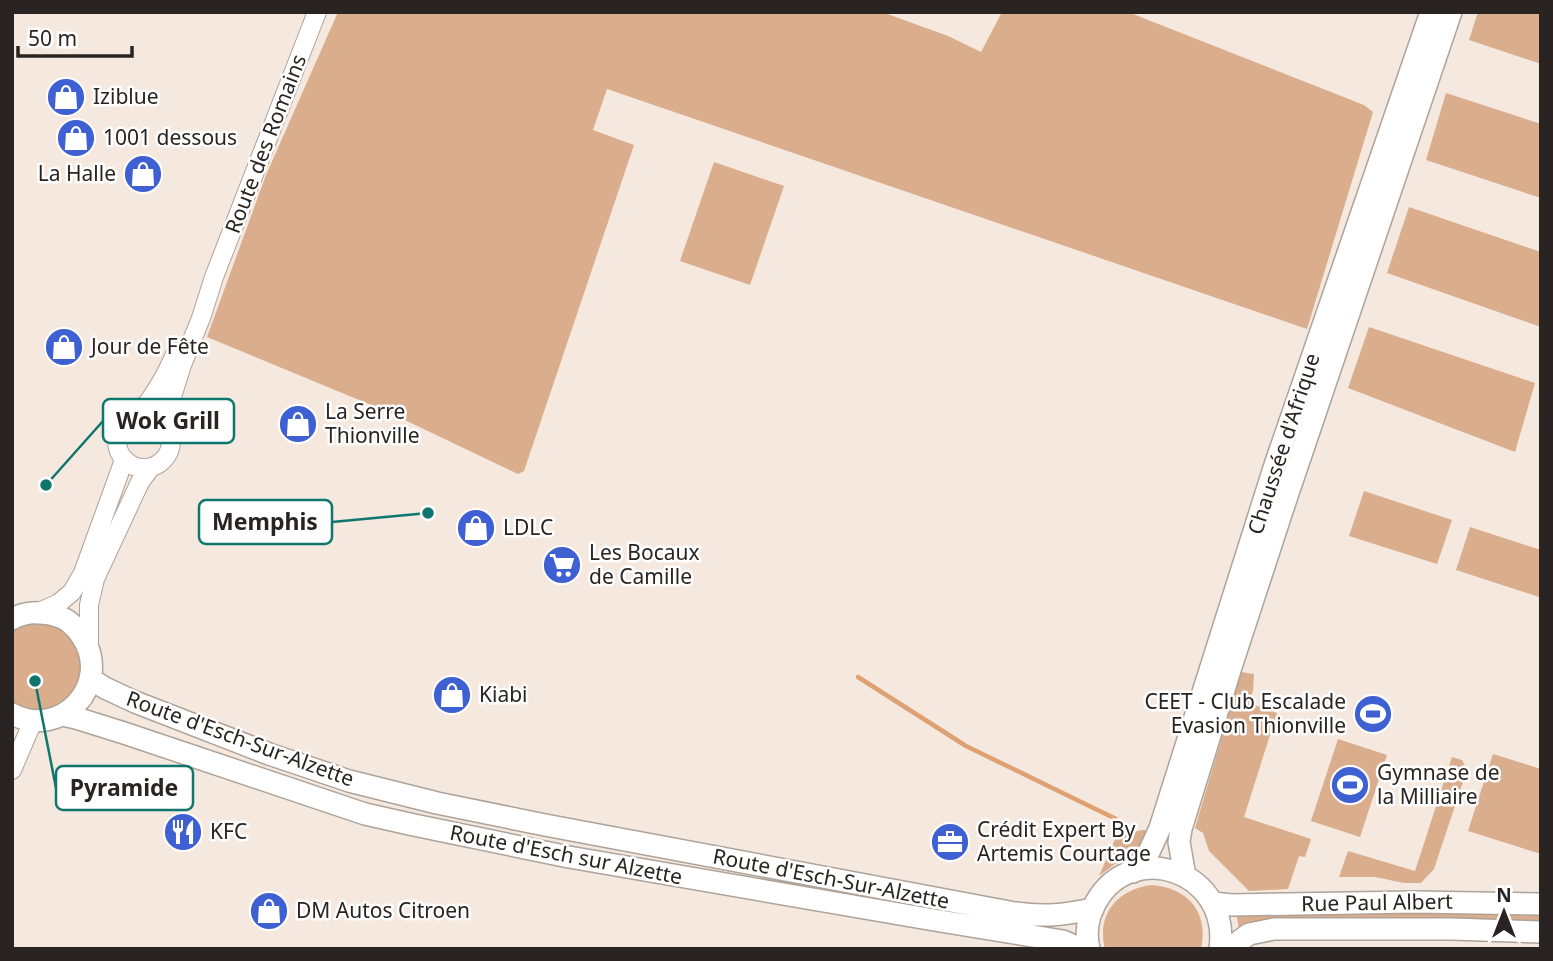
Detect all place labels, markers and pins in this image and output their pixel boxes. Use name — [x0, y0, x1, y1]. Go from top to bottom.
shop icon: Iziblue — [45, 76, 87, 118]
place label: Iziblue — [93, 82, 159, 110]
shop icon: 1001 dessous — [55, 117, 97, 159]
place label: 1001 dessous — [103, 123, 237, 151]
shop icon: La Halle — [122, 153, 164, 195]
place label: La Halle — [38, 159, 116, 187]
shop icon: Jour de Fête — [43, 326, 85, 368]
place label: Jour de Fête — [89, 332, 209, 360]
place label: La Serre Thionville — [325, 397, 420, 449]
callout: Wok Grill — [103, 399, 234, 443]
shop icon: La Serre Thionville — [277, 403, 319, 445]
callout: Memphis — [199, 500, 332, 544]
shop icon: LDLC — [455, 507, 497, 549]
place label: LDLC — [503, 513, 553, 541]
place label: Les Bocaux de Camille — [589, 538, 700, 590]
supermarket icon: Les Bocaux de Camille — [541, 544, 583, 586]
shop icon: Kiabi — [431, 674, 473, 716]
place label: Kiabi — [479, 680, 528, 708]
place label: CEET - Club Escalade Evasion Thionville — [1144, 687, 1346, 739]
sports icon: CEET - Club Escalade Evasion Thionville — [1352, 693, 1394, 735]
place label: Gymnase de la Milliaire — [1377, 758, 1500, 810]
sports icon: Gymnase de la Milliaire — [1329, 764, 1371, 806]
callout: Pyramide — [56, 766, 193, 810]
restaurant icon: KFC — [162, 811, 204, 853]
place label: Crédit Expert By Artemis Courtage — [977, 815, 1151, 867]
place label: KFC — [210, 817, 247, 845]
office icon: Crédit Expert By Artemis Courtage — [929, 821, 971, 863]
shop icon: DM Autos Citroen — [248, 890, 290, 932]
place label: DM Autos Citroen — [296, 896, 470, 924]

